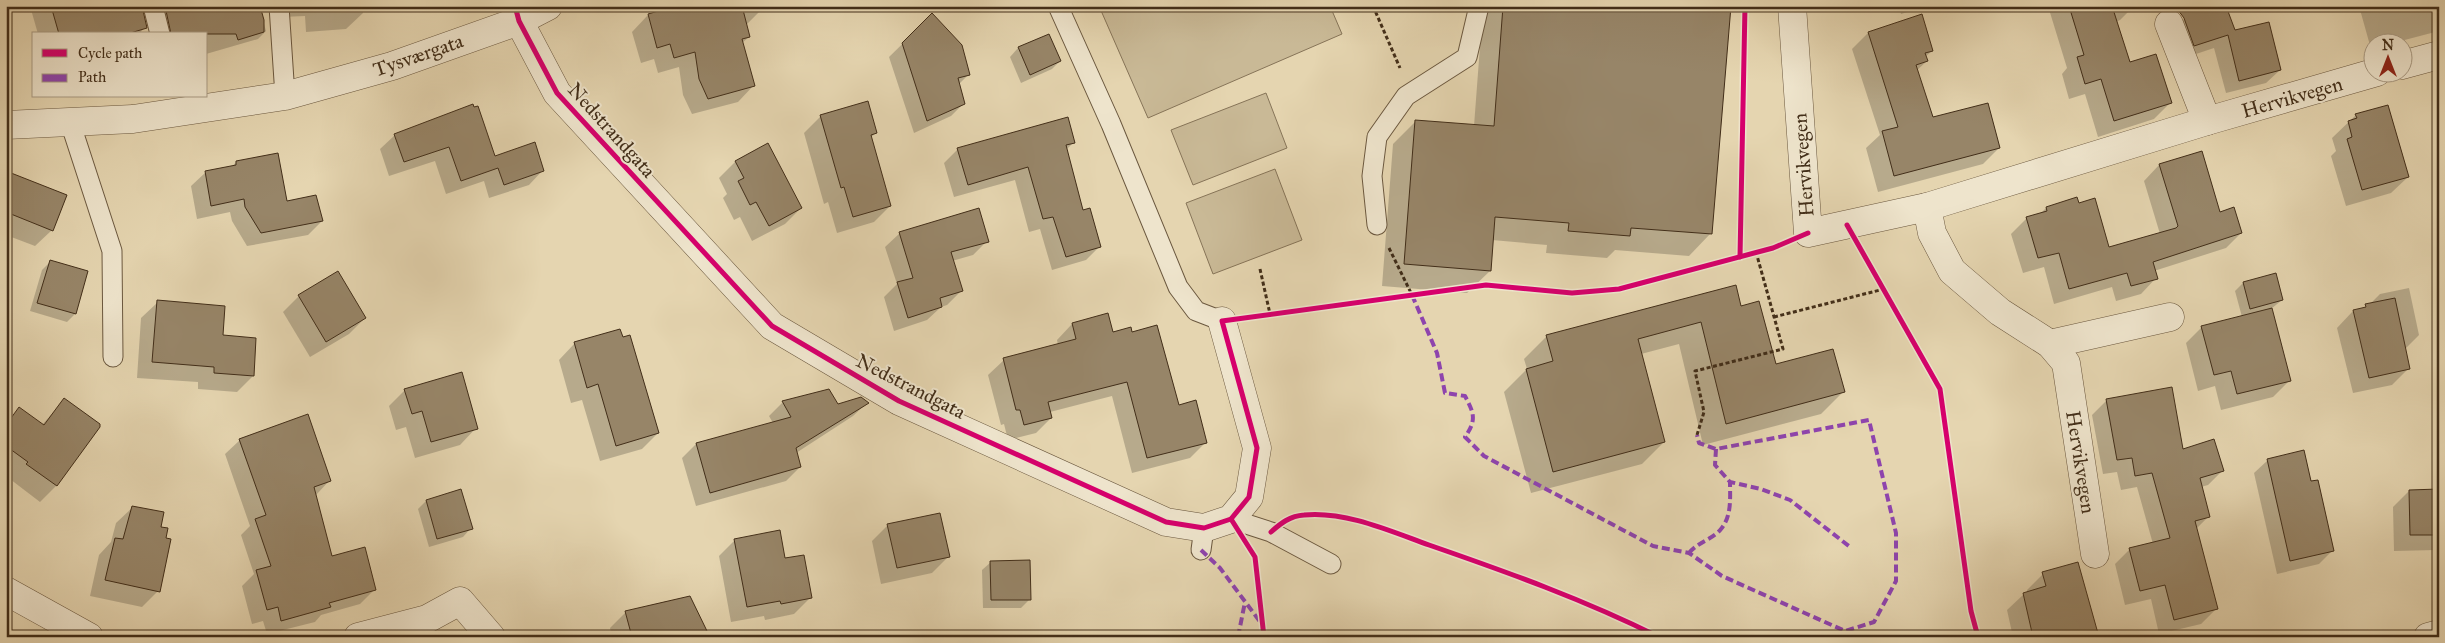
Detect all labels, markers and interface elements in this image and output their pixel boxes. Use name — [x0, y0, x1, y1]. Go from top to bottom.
street label: Tysværgata — [370, 28, 467, 83]
legend — [32, 32, 208, 98]
north arrow — [2362, 32, 2412, 82]
text: N — [2382, 37, 2394, 54]
text: Cycle path — [78, 44, 143, 62]
text: Path — [78, 68, 107, 86]
street label: Hervikvegen — [2239, 71, 2346, 124]
street label: Nedstrandgata — [562, 78, 661, 184]
street label: Hervikvegen — [1787, 112, 1820, 218]
street label: Nedstrandgata — [852, 348, 970, 425]
street label: Hervikvegen — [2060, 409, 2101, 515]

